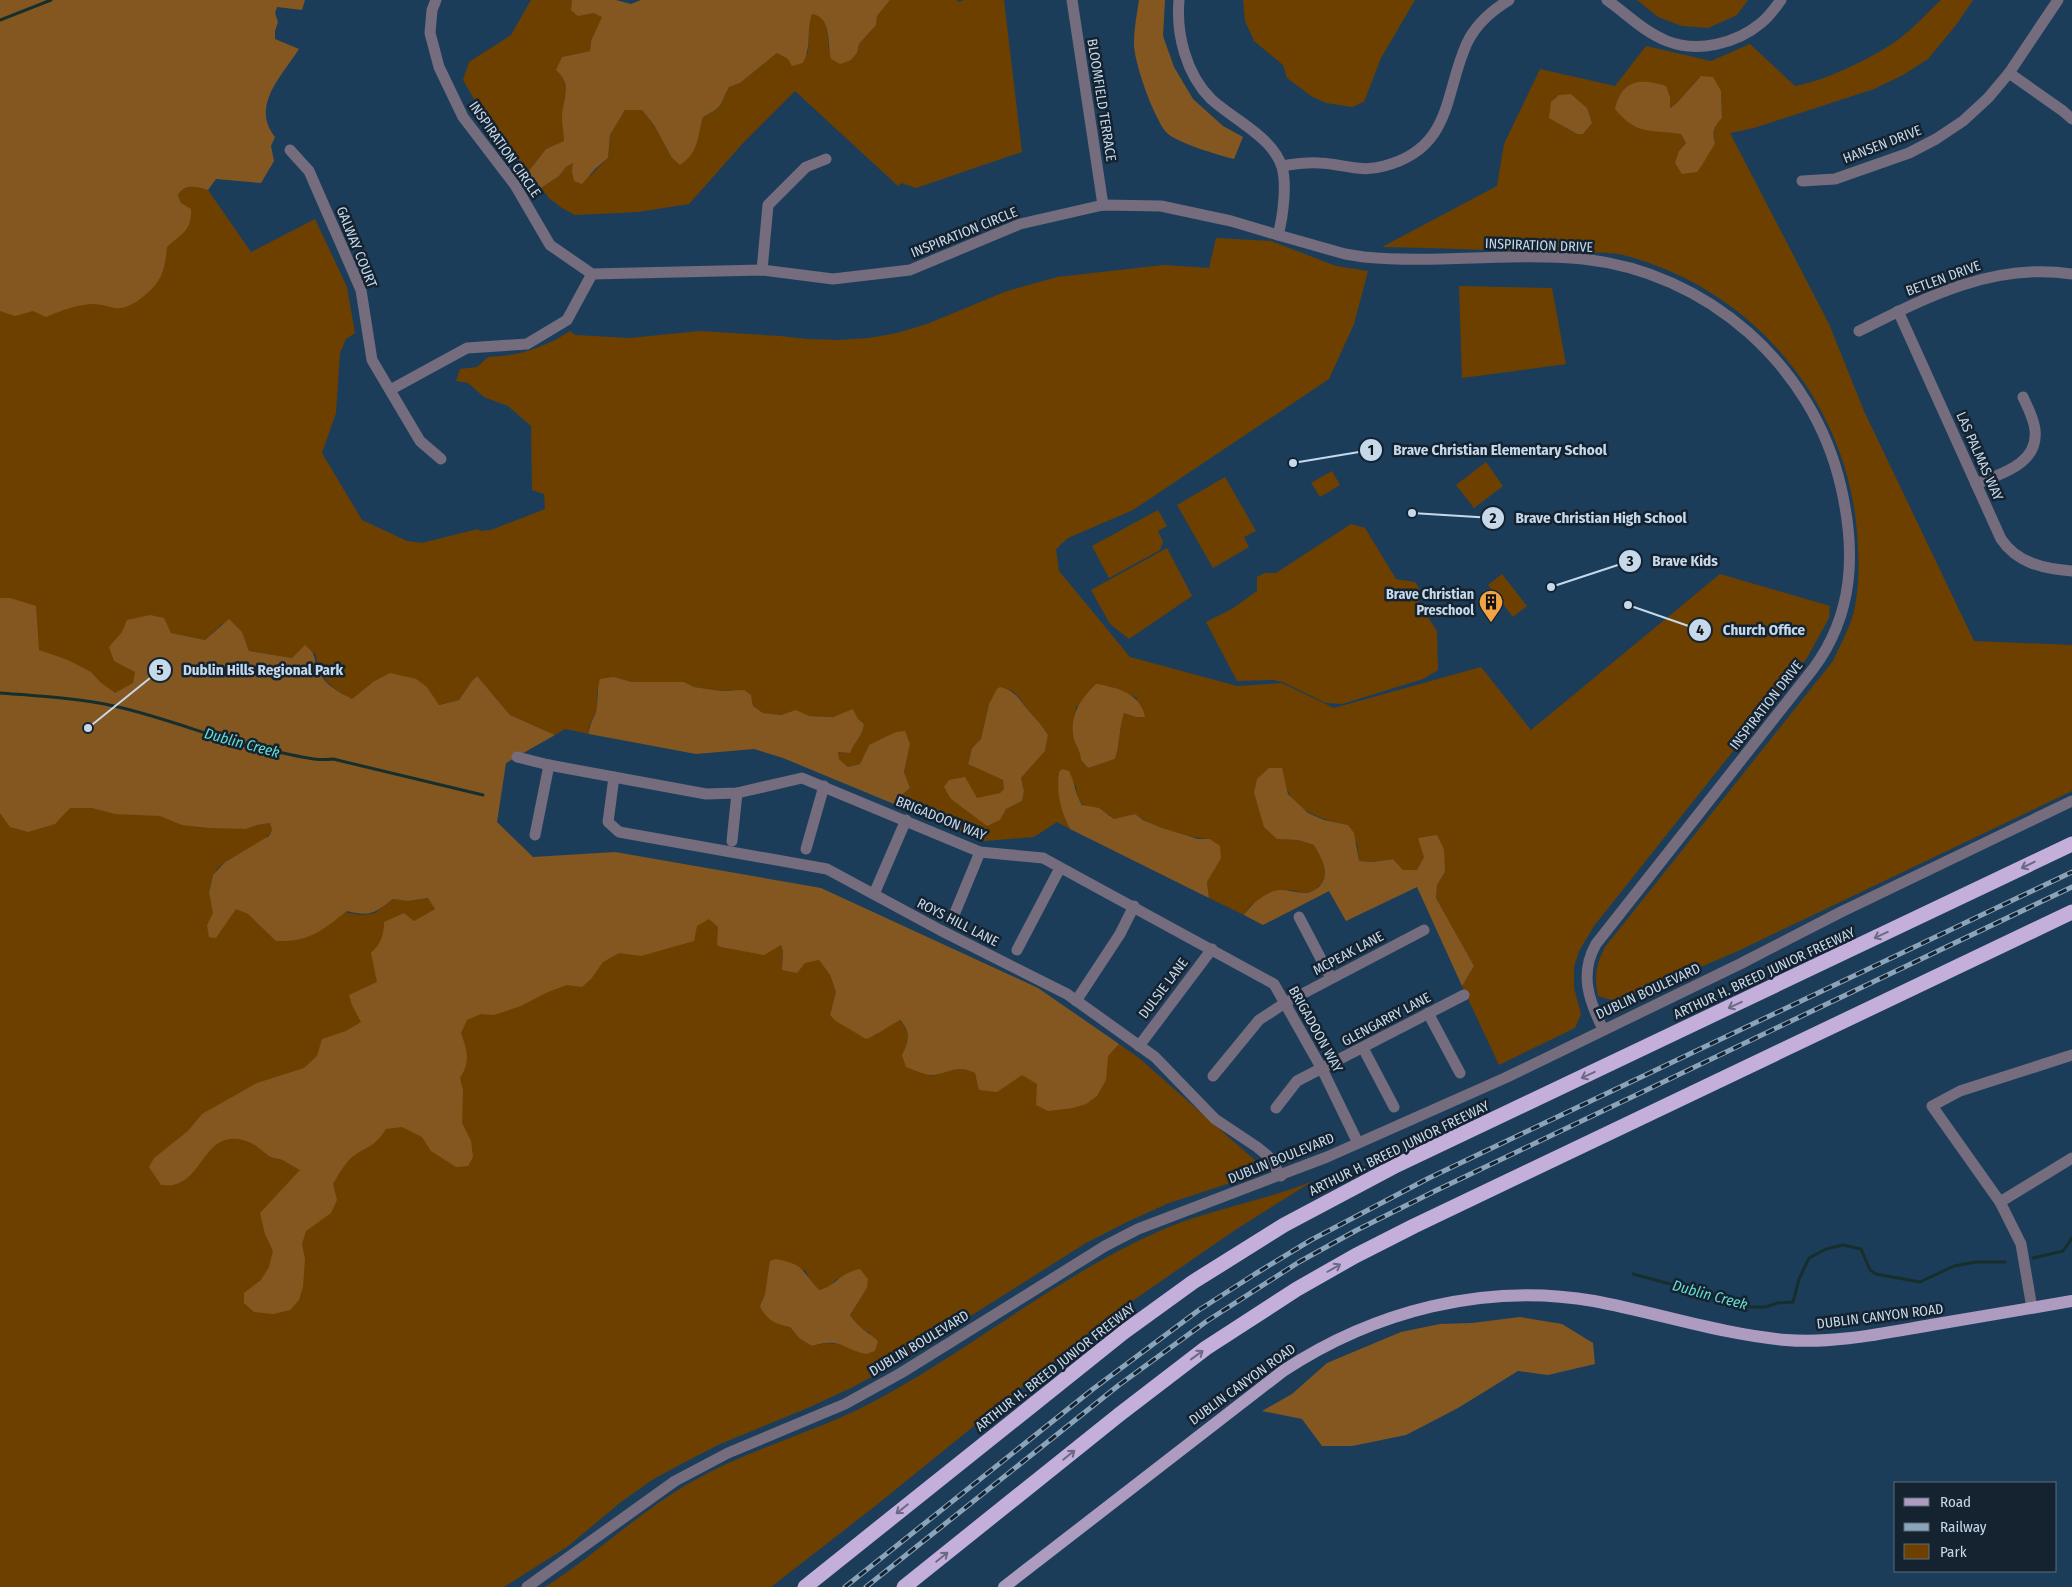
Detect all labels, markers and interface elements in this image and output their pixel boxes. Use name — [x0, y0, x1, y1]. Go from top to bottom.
street label: BLOOMFIELD TERRACE — [1083, 38, 1120, 163]
street label: INSPIRATION CIRCLE — [465, 98, 544, 201]
street label: HANSEN DRIVE — [1840, 122, 1924, 167]
street label: INSPIRATION CIRCLE — [908, 203, 1020, 262]
street label: GALWAY COURT — [333, 204, 381, 291]
street label: INSPIRATION DRIVE — [1485, 235, 1594, 256]
street label: BETLEN DRIVE — [1903, 257, 1983, 300]
street label: LAS PALMAS WAY — [1952, 409, 2007, 503]
callout: Brave Christian Elementary School — [1358, 435, 1617, 465]
text: 1 — [1368, 441, 1374, 459]
text: Brave Christian Elementary School — [1393, 441, 1608, 459]
callout: Brave Christian High School — [1481, 503, 1697, 533]
text: 2 — [1489, 509, 1497, 527]
text: Brave Christian High School — [1515, 509, 1687, 527]
callout: Brave Kids — [1617, 546, 1728, 576]
text: 3 — [1625, 552, 1634, 570]
text: Brave Kids — [1652, 552, 1718, 570]
place label: Brave Christian Preschool — [1386, 586, 1474, 619]
building icon: Brave Christian Preschool — [1478, 589, 1504, 623]
callout: Church Office — [1688, 615, 1815, 645]
text: 4 — [1696, 621, 1704, 639]
text: Church Office — [1723, 621, 1806, 639]
callout: Dublin Hills Regional Park — [148, 655, 353, 685]
street label: INSPIRATION DRIVE — [1726, 657, 1807, 753]
text: 5 — [156, 661, 164, 679]
text: Dublin Hills Regional Park — [183, 661, 343, 679]
water label: Dublin Creek — [202, 724, 282, 762]
street label: BRIGADOON WAY — [893, 793, 989, 844]
one-way arrow — [2021, 861, 2036, 870]
street label: ROYS HILL LANE — [914, 895, 1002, 950]
street label: ARTHUR H. BREED JUNIOR FREEWAY — [1671, 924, 1858, 1023]
street label: MCPEAK LANE — [1310, 928, 1387, 979]
one-way arrow — [1874, 931, 1889, 940]
street label: DULSIE LANE — [1135, 954, 1192, 1022]
street label: DUBLIN BOULEVARD — [1593, 960, 1703, 1023]
street label: BRIGADOON WAY — [1285, 983, 1346, 1075]
street label: GLENGARRY LANE — [1339, 989, 1434, 1050]
one-way arrow — [1728, 1001, 1743, 1010]
one-way arrow — [1581, 1070, 1596, 1080]
street label: ARTHUR H. BREED JUNIOR FREEWAY — [1306, 1097, 1492, 1200]
street label: DUBLIN BOULEVARD — [1226, 1129, 1337, 1188]
one-way arrow — [1326, 1263, 1341, 1273]
water label: Dublin Creek — [1670, 1276, 1750, 1314]
street label: ARTHUR H. BREED JUNIOR FREEWAY — [972, 1300, 1139, 1435]
street label: DUBLIN CANYON ROAD — [1816, 1300, 1944, 1333]
street label: DUBLIN BOULEVARD — [866, 1307, 972, 1380]
street label: DUBLIN CANYON ROAD — [1186, 1340, 1299, 1429]
one-way arrow — [1190, 1350, 1204, 1360]
one-way arrow — [1062, 1450, 1075, 1461]
legend — [1894, 1482, 2057, 1572]
text: Road — [1940, 1493, 1971, 1511]
one-way arrow — [896, 1503, 909, 1514]
text: Railway — [1940, 1518, 1987, 1536]
text: Park — [1940, 1543, 1967, 1561]
one-way arrow — [935, 1551, 948, 1562]

